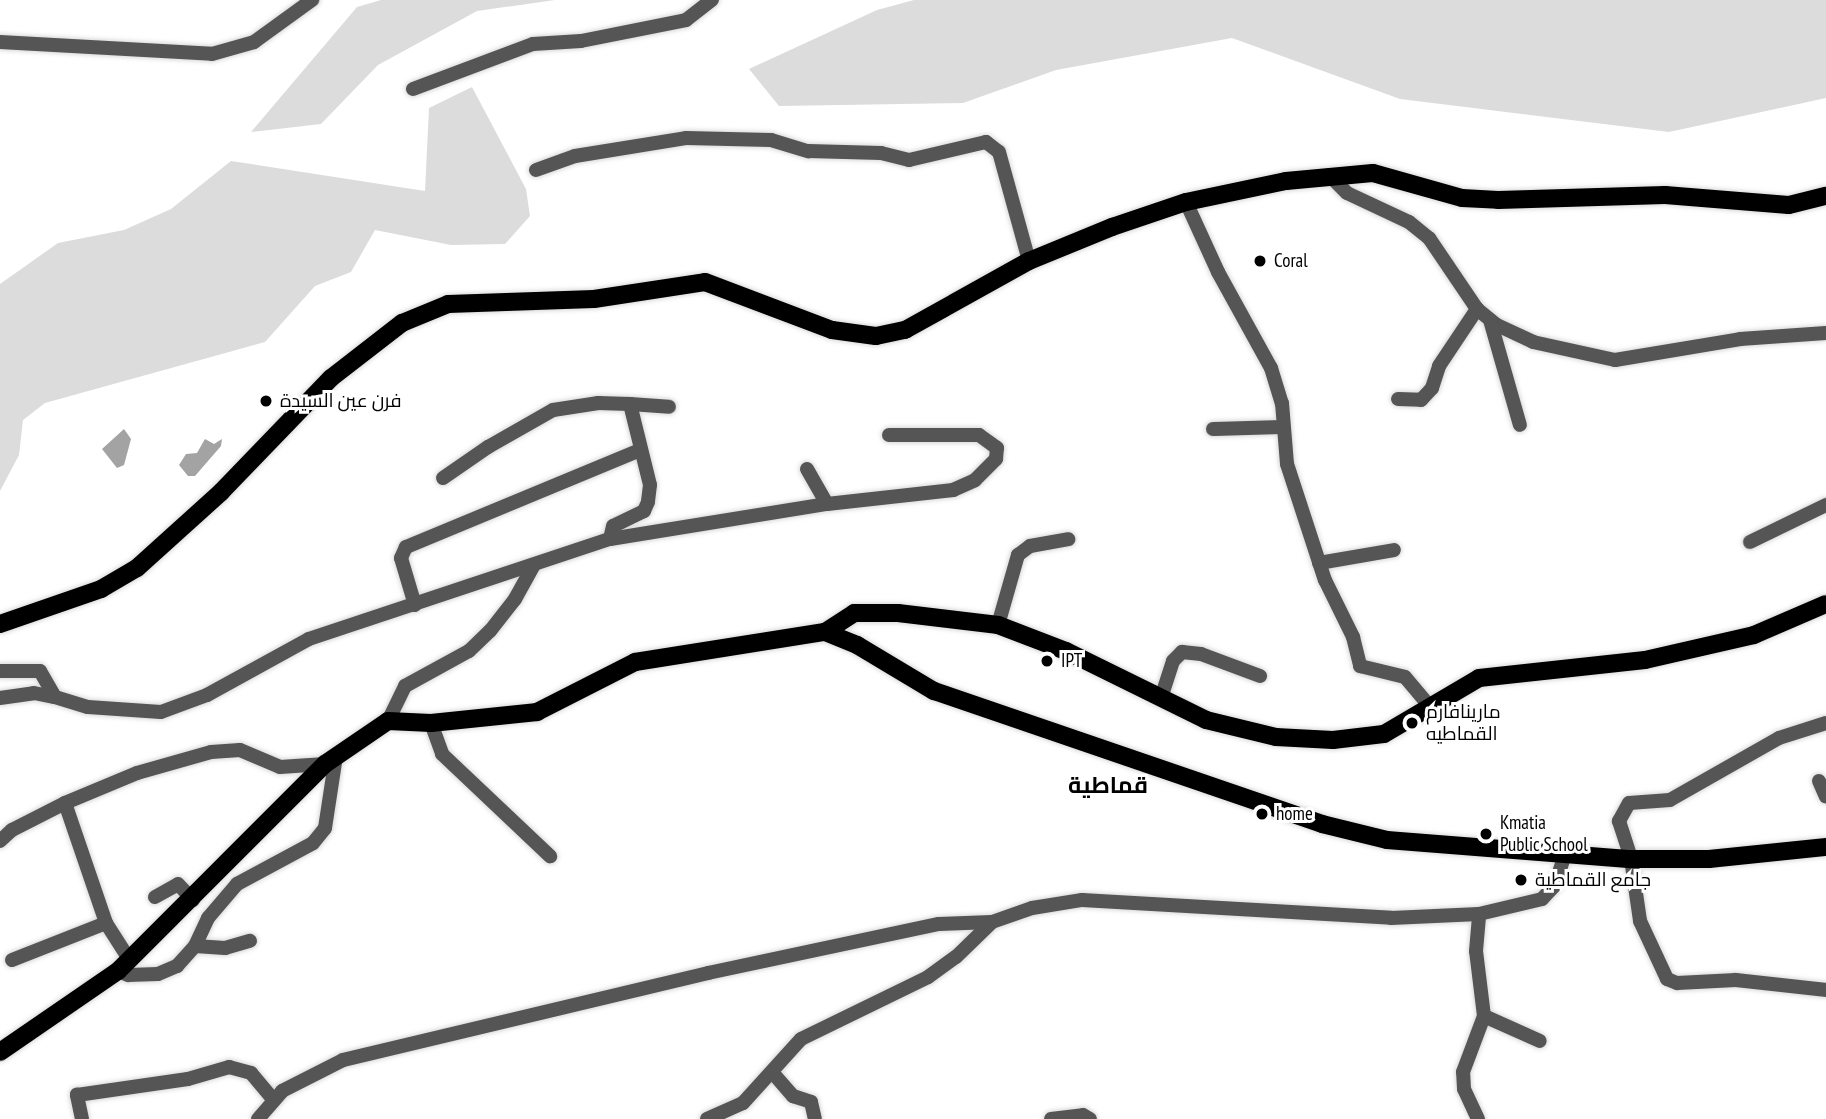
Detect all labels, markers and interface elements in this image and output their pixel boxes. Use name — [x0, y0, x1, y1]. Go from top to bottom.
place label: Coral — [1274, 250, 1308, 272]
marker: Coral — [1252, 253, 1268, 269]
place label: فرن عين السيدة — [280, 390, 402, 412]
marker: فرن عين السيدة — [258, 393, 274, 409]
place label: IPT — [1061, 650, 1082, 672]
marker: IPT — [1039, 653, 1055, 669]
place label: مارينافارم القماطيه — [1426, 701, 1501, 745]
marker: مارينافارم القماطيه — [1404, 715, 1420, 731]
district label: قماطية — [1068, 771, 1148, 799]
place label: home — [1276, 803, 1313, 825]
marker: home — [1254, 806, 1270, 822]
place label: Kmatia Public School — [1500, 812, 1588, 856]
marker: Kmatia Public School — [1478, 826, 1494, 842]
place label: جامع القماطية — [1535, 869, 1651, 891]
marker: جامع القماطية — [1513, 872, 1529, 888]

